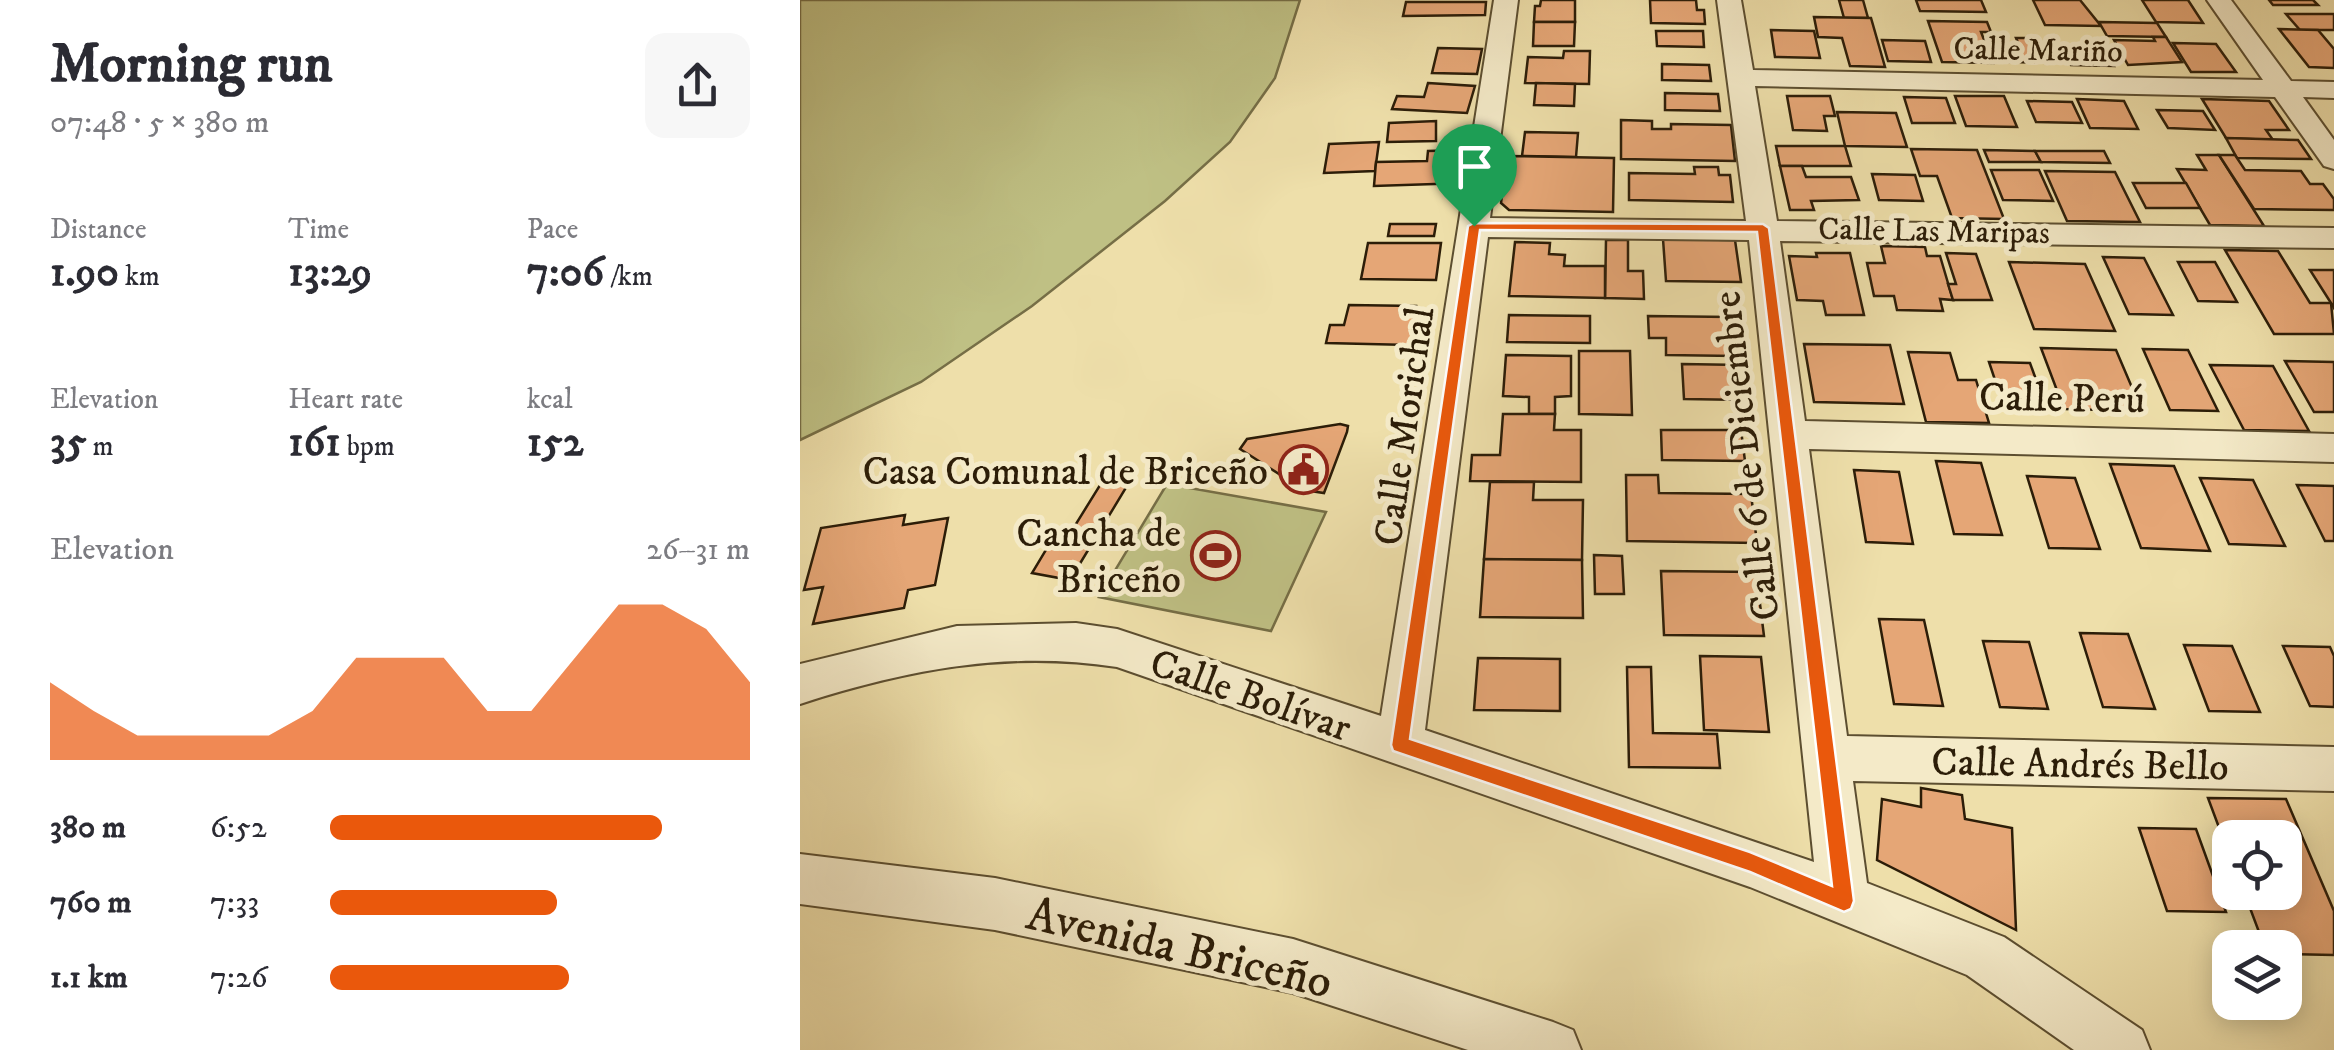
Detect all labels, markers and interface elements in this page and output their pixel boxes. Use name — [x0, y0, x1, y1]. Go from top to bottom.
street label: Calle Mariño — [1953, 30, 2123, 72]
text: Morning run — [50, 31, 332, 100]
button: share — [645, 33, 750, 138]
text: 07:48 · 5 × 380 m — [50, 103, 269, 143]
pin — [1432, 124, 1517, 227]
icon: arrive — [1447, 139, 1502, 194]
street label: Calle Las Maripas — [1818, 210, 2050, 254]
text: Distance — [50, 212, 146, 247]
text: Time — [288, 212, 349, 247]
text: Pace — [527, 212, 578, 247]
text: 1.90 — [50, 247, 119, 299]
text: 13:29 — [288, 247, 372, 299]
text: 7:06 — [527, 247, 604, 299]
text: km — [119, 259, 160, 294]
text: /km — [604, 259, 653, 294]
street label: Calle 6 de Diciembre — [1703, 288, 1793, 623]
street label: Calle Morichal — [1364, 304, 1447, 549]
street label: Calle Perú — [1978, 374, 2145, 426]
text: Elevation — [50, 382, 158, 417]
text: Heart rate — [288, 382, 403, 417]
text: kcal — [527, 382, 573, 417]
text: 35 — [50, 417, 87, 469]
text: 161 — [288, 417, 341, 469]
text: 152 — [527, 417, 583, 469]
text: m — [87, 429, 114, 464]
text: bpm — [341, 429, 395, 464]
public building icon: Casa Comunal de Briceño — [1277, 444, 1329, 496]
place label: Casa Comunal de Briceño — [862, 448, 1268, 498]
place label: Cancha de Briceño — [1016, 510, 1181, 606]
sports icon: Cancha de Briceño — [1190, 529, 1242, 581]
text: Elevation — [50, 530, 174, 570]
text: 26–31 m — [646, 530, 750, 570]
street label: Calle Bolívar — [1143, 639, 1357, 755]
street label: Calle Andrés Bello — [1931, 738, 2229, 794]
text: 380 m — [50, 808, 126, 848]
text: 6:52 — [210, 808, 267, 848]
map controls — [2212, 820, 2302, 1020]
button: locate — [2212, 820, 2302, 910]
text: 760 m — [50, 883, 132, 923]
text: 7:33 — [210, 883, 259, 923]
street label: Avenida Briceño — [1021, 885, 1338, 1013]
button: layers — [2212, 930, 2302, 1020]
text: 1.1 km — [50, 958, 128, 998]
text: 7:26 — [210, 958, 268, 998]

